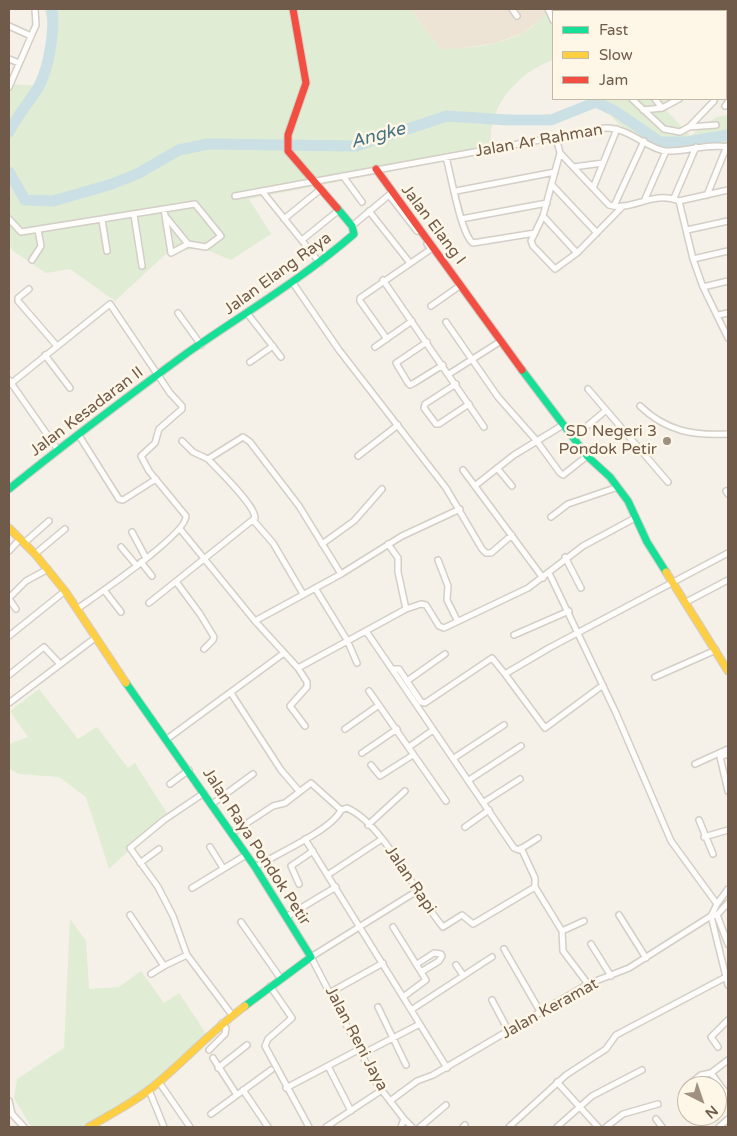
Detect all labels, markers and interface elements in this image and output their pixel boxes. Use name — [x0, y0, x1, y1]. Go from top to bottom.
legend — [552, 10, 727, 100]
text: Fast — [599, 21, 628, 39]
text: Slow — [599, 46, 633, 64]
text: Jam — [599, 71, 628, 89]
water label: Angke — [348, 118, 408, 154]
street label: Jalan Ar Rahman — [474, 120, 604, 162]
street label: Jalan Elang I — [397, 181, 469, 269]
street label: Jalan Elang Raya — [220, 229, 336, 319]
street label: Jalan Kesadaran II — [27, 363, 147, 461]
place label: SD Negeri 3 Pondok Petir — [558, 422, 657, 460]
marker: SD Negeri 3 Pondok Petir — [661, 435, 673, 447]
street label: Jalan Raya Pondok Petir — [198, 765, 314, 929]
street label: Jalan Rapi — [380, 842, 440, 918]
street label: Jalan Keramat — [498, 974, 602, 1044]
street label: Jalan Reni Jaya — [320, 984, 392, 1094]
north arrow — [677, 1076, 727, 1126]
text: N — [702, 1102, 721, 1122]

